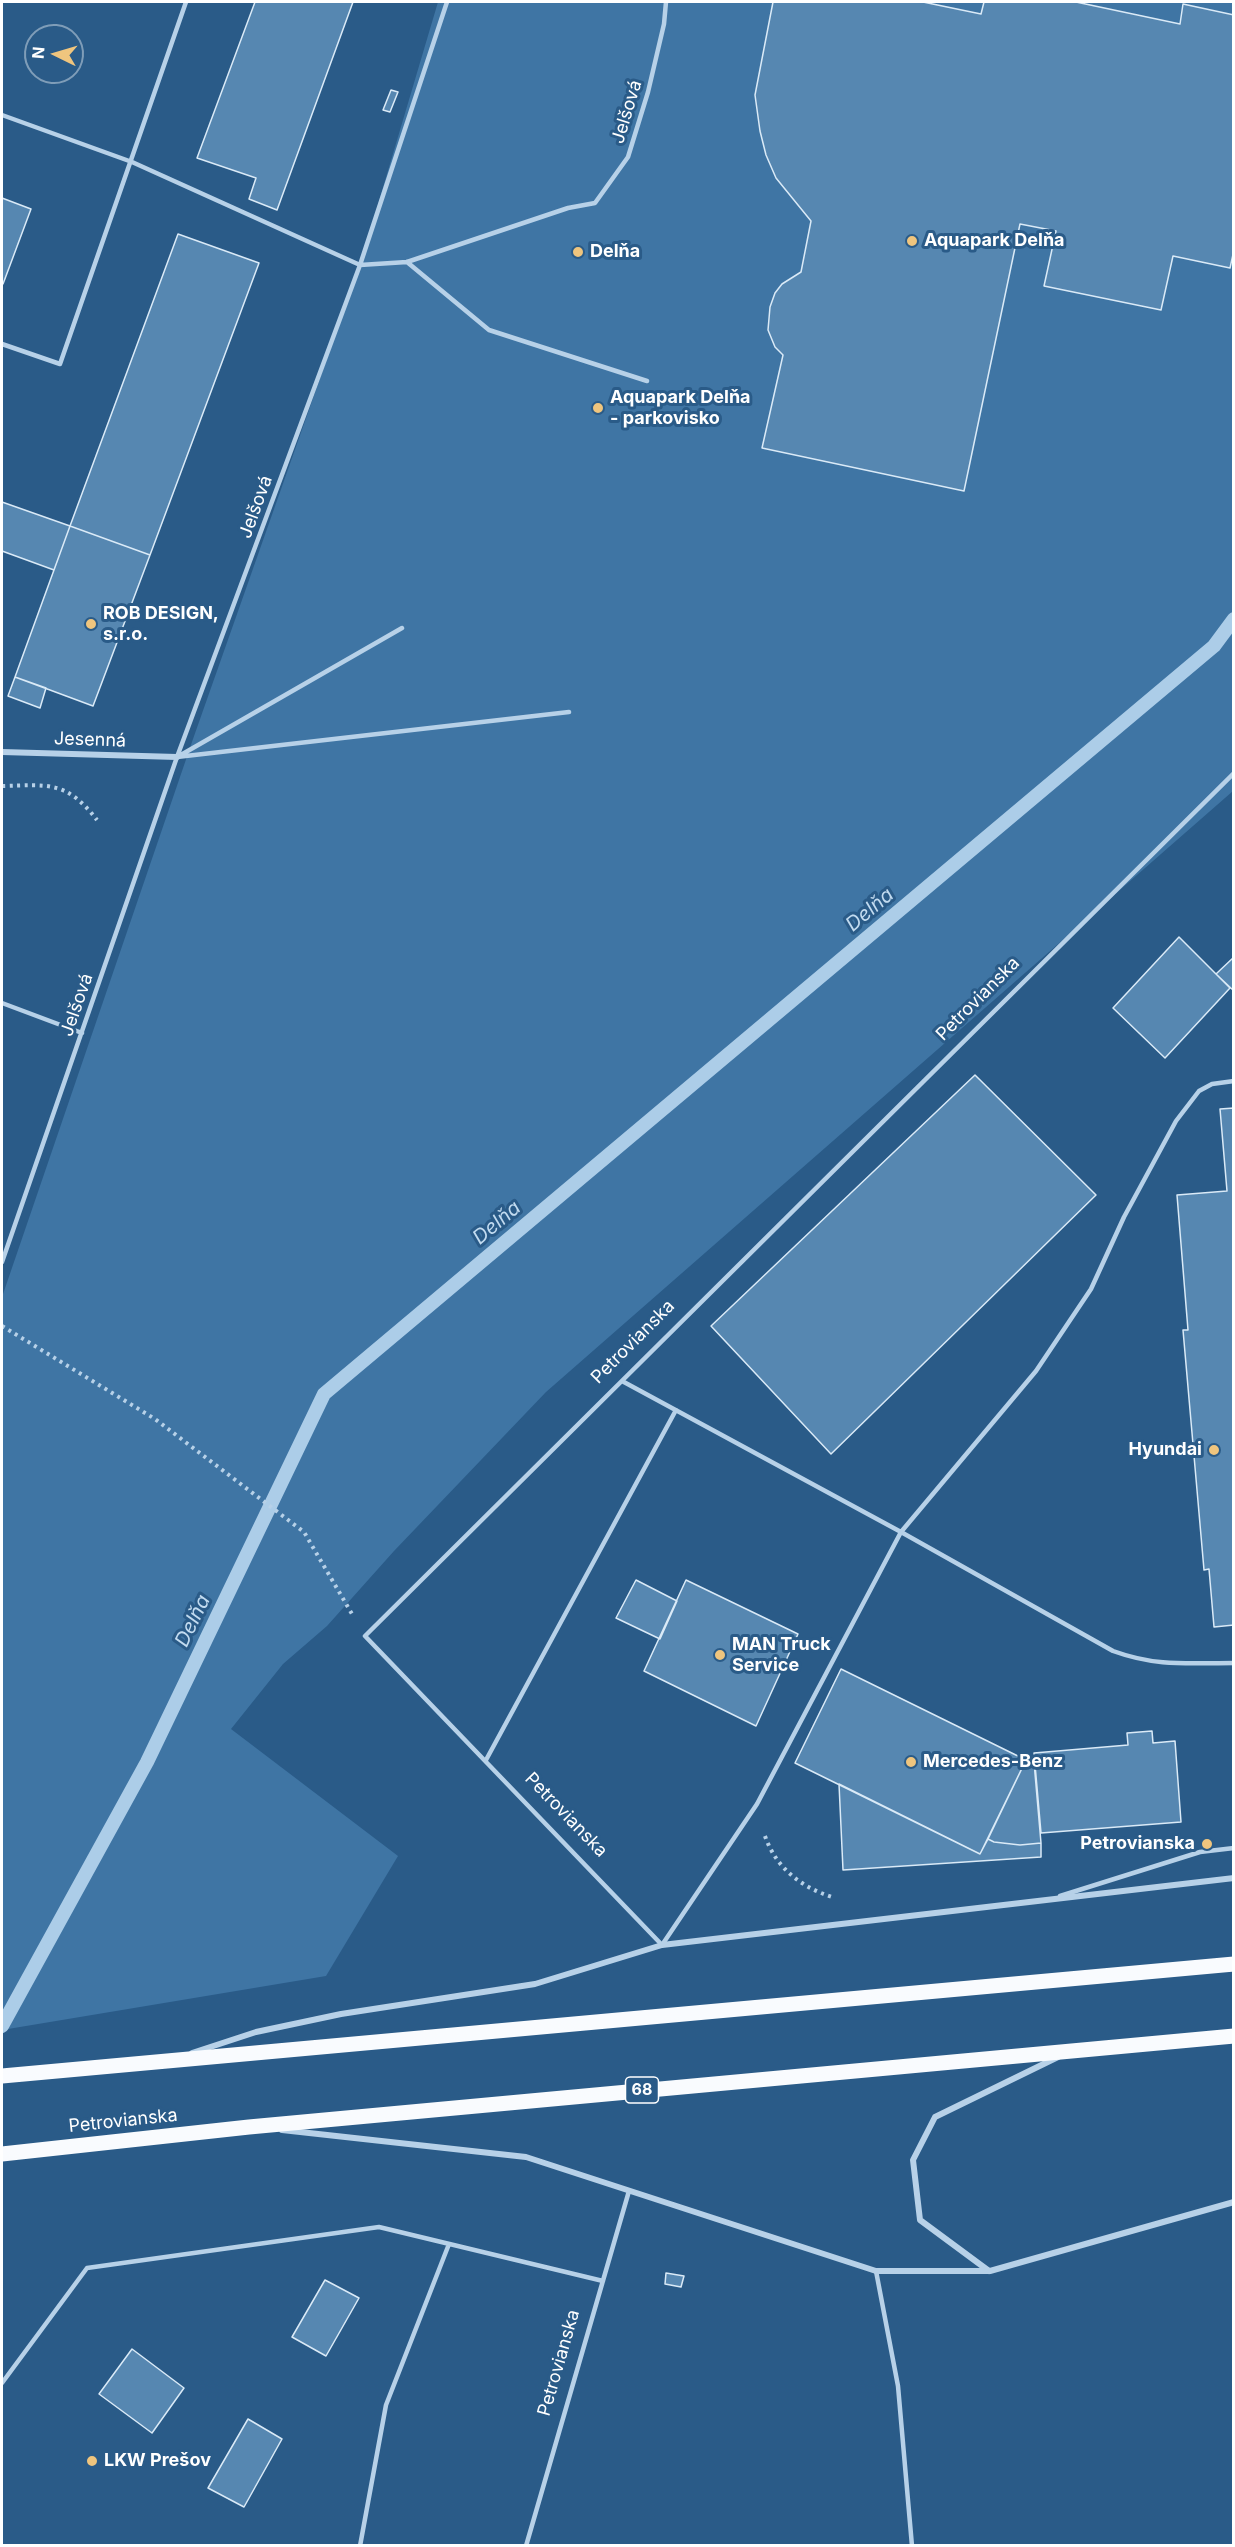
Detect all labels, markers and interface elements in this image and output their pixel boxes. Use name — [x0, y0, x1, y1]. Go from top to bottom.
north arrow — [24, 24, 84, 84]
text: N — [28, 46, 49, 60]
street label: Jelšová — [607, 78, 647, 146]
place label: Aquapark Delňa — [924, 230, 1065, 252]
marker: Aquapark Delňa — [905, 234, 919, 248]
place label: Delňa — [590, 241, 640, 263]
marker: Delňa — [571, 245, 585, 259]
place label: Aquapark Delňa - parkovisko — [610, 387, 751, 430]
marker: Aquapark Delňa - parkovisko — [591, 401, 605, 415]
street label: Jelšová — [235, 473, 277, 541]
place label: ROB DESIGN, s.r.o. — [103, 603, 219, 646]
marker: ROB DESIGN, s.r.o. — [84, 617, 98, 631]
street label: Jesenná — [54, 728, 126, 752]
water label: Delňa — [841, 883, 899, 937]
street label: Petrovianska — [932, 953, 1024, 1045]
street label: Jelšová — [56, 971, 98, 1039]
water label: Delňa — [468, 1196, 526, 1250]
street label: Petrovianska — [587, 1296, 679, 1388]
place label: Hyundai — [1128, 1439, 1202, 1461]
marker: Hyundai — [1207, 1443, 1221, 1457]
water label: Delňa — [170, 1591, 216, 1651]
place label: MAN Truck Service — [732, 1634, 831, 1676]
marker: MAN Truck Service — [713, 1648, 727, 1662]
place label: Mercedes-Benz — [923, 1751, 1063, 1773]
marker: Mercedes-Benz — [904, 1755, 918, 1769]
street label: Petrovianska — [520, 1768, 612, 1862]
place label: Petrovianska — [1080, 1833, 1195, 1855]
marker: Petrovianska — [1200, 1837, 1214, 1851]
road number: 68 — [626, 2077, 658, 2103]
street label: Petrovianska — [67, 2105, 179, 2137]
street label: Petrovianska — [534, 2307, 584, 2419]
place label: LKW Prešov — [104, 2450, 211, 2472]
marker: LKW Prešov — [85, 2454, 99, 2468]

